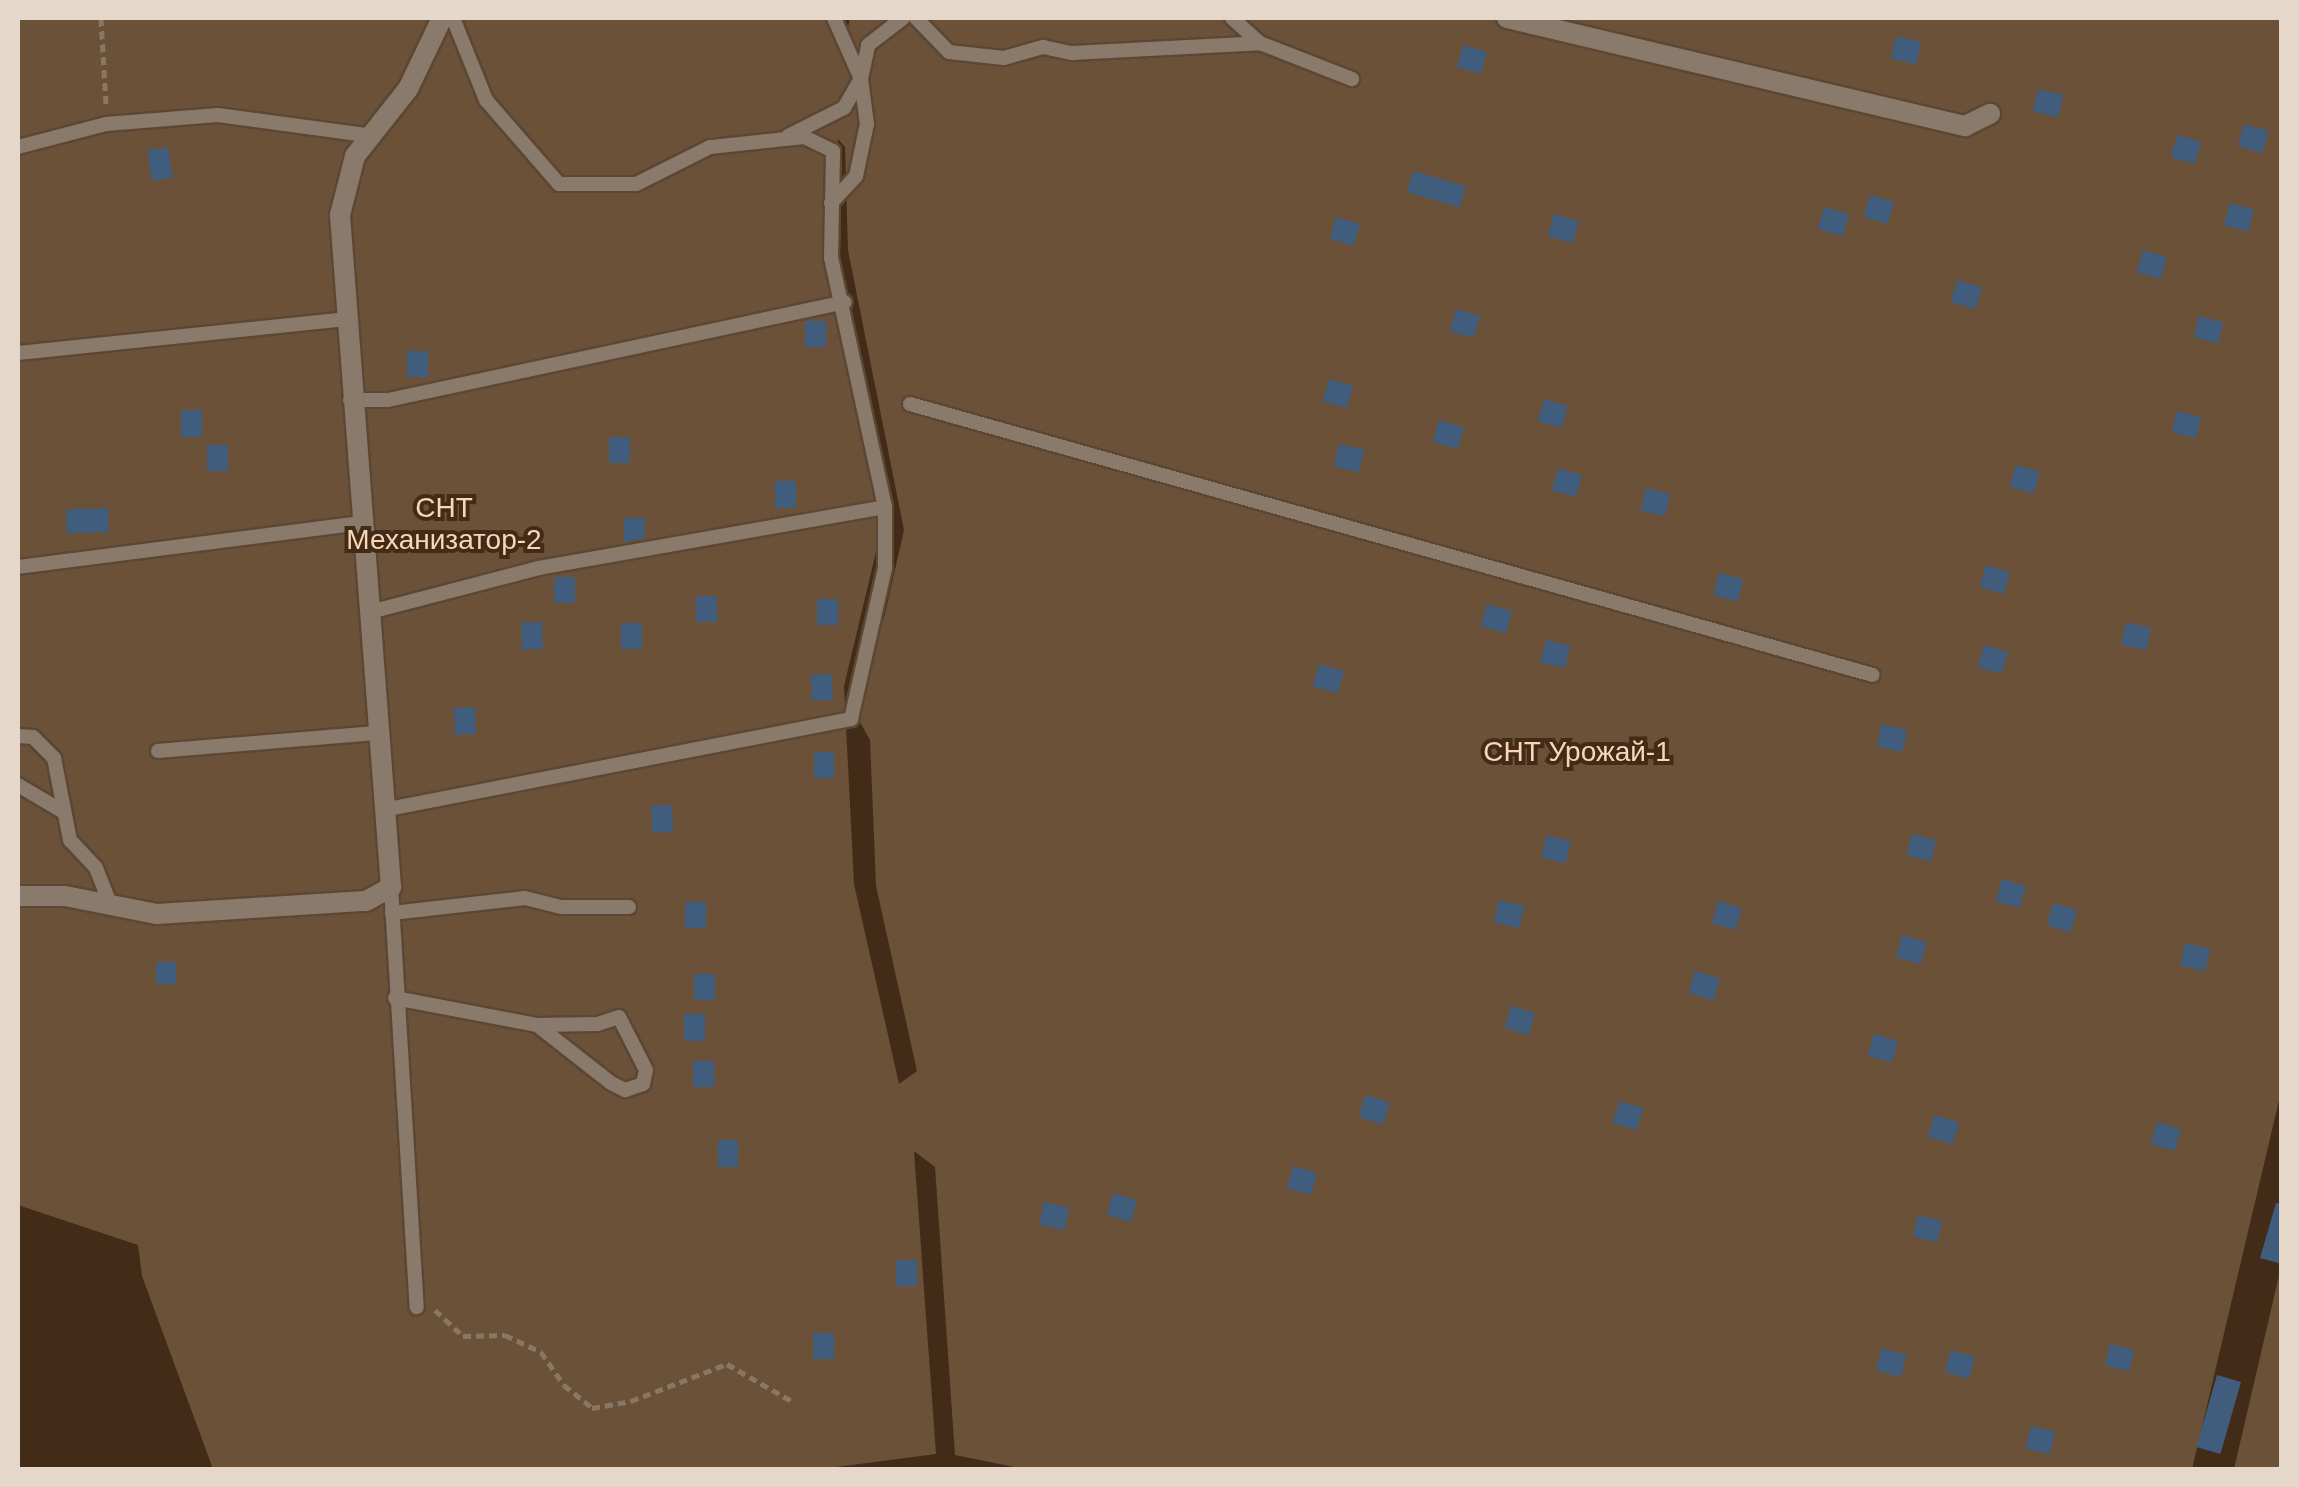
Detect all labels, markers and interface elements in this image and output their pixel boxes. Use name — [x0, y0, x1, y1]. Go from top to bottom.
park label: СНТ Механизатор-2 — [346, 491, 542, 557]
park label: СНТ Урожай-1 — [1483, 735, 1671, 769]

